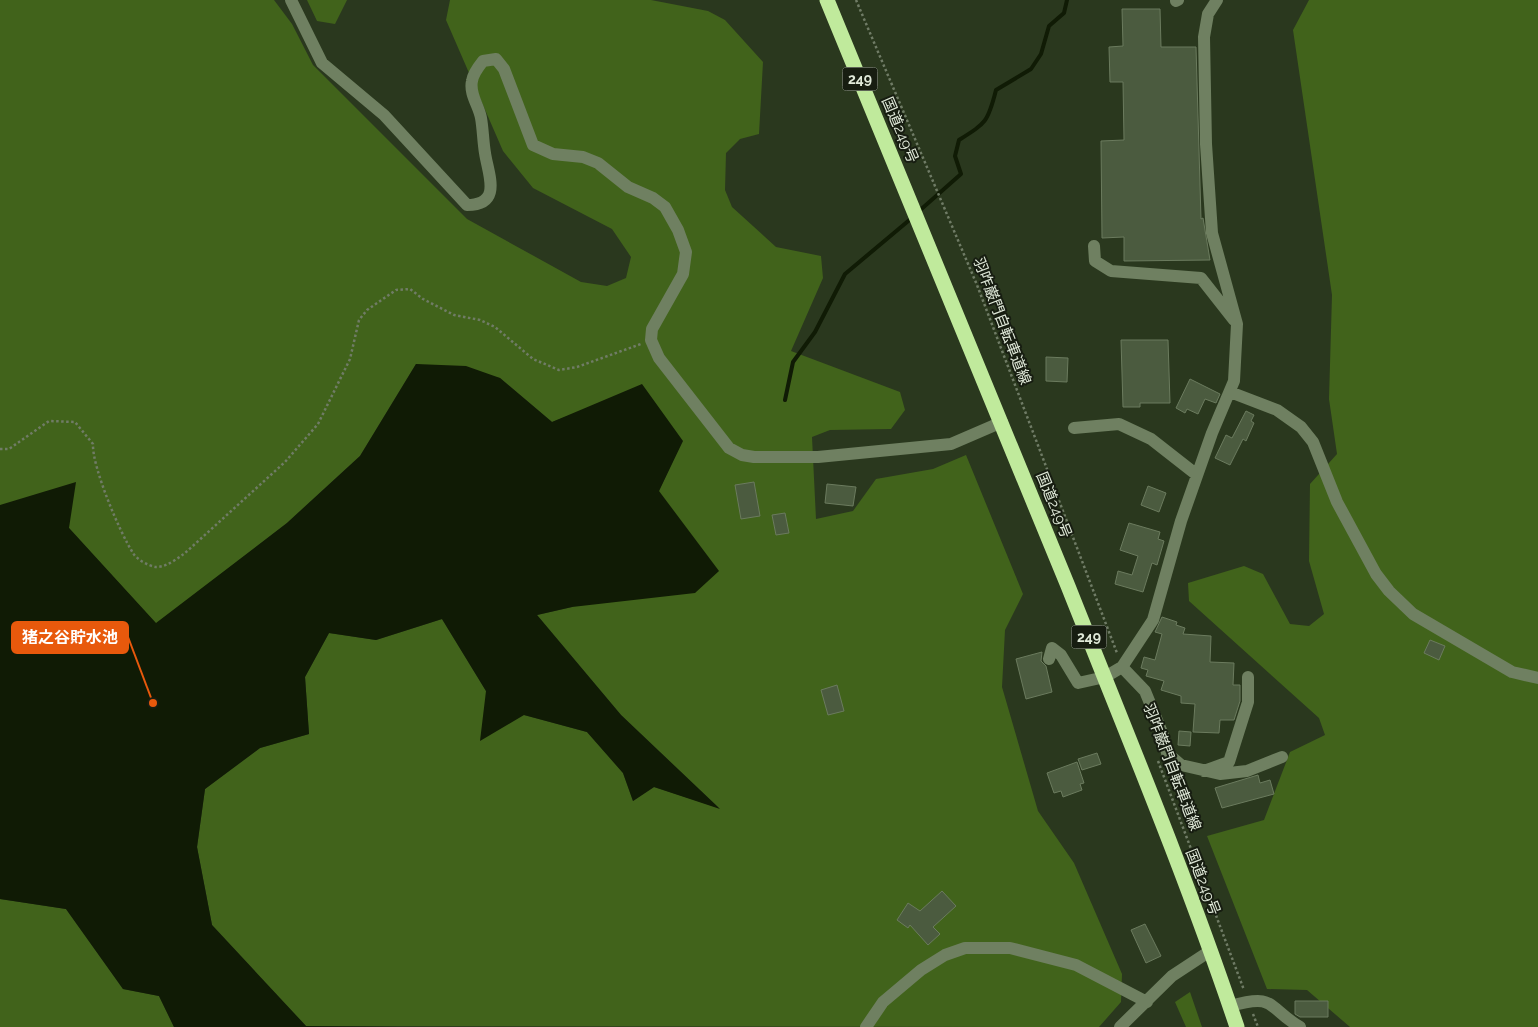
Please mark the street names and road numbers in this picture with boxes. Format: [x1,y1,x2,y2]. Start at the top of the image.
road number: 249 [842,68,878,90]
street label: 国道249号 [878,94,922,166]
street label: 羽咋巌門自転車道線 [969,255,1035,387]
street label: 国道249号 [1033,469,1075,541]
road number: 249 [1072,626,1106,649]
street label: 羽咋巌門自転車道線 [1139,701,1205,833]
street label: 国道249号 [1182,846,1224,918]

